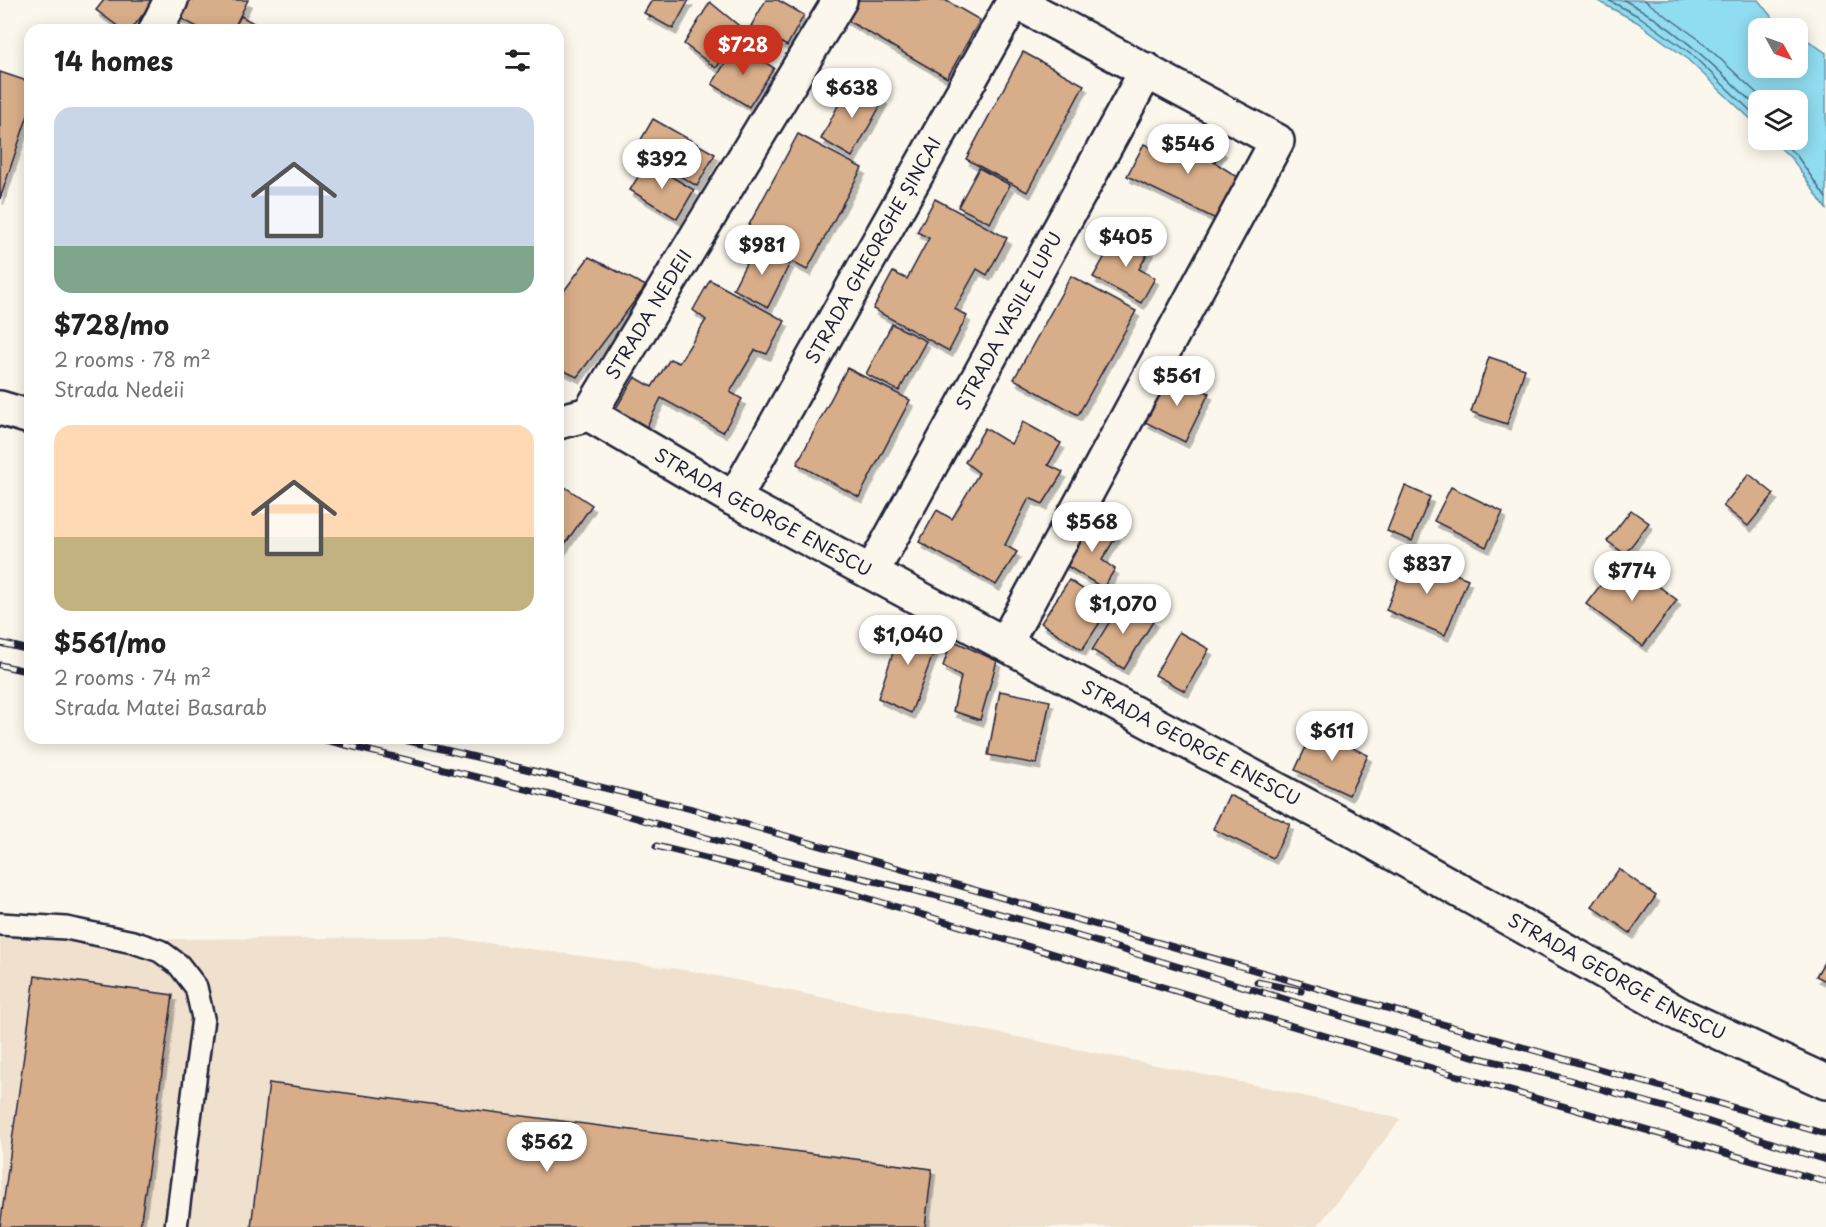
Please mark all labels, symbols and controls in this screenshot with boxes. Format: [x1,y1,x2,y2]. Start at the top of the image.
north arrow [1748,18,1808,78]
map controls [1748,18,1808,150]
pin: $728 [707,25,779,76]
text: $728 [718,29,768,59]
text: 14 homes [54,41,173,80]
icon: filters [501,44,534,77]
pin: $638 [816,68,888,119]
text: $638 [826,72,878,102]
button: layers [1748,90,1808,150]
pin: $546 [1152,124,1224,175]
text: $546 [1161,128,1215,158]
street label: STRADA GHEORGHE ȘINCAI [798,131,947,368]
pin: $392 [626,139,698,190]
text: $392 [636,143,688,173]
icon: home [240,146,348,254]
pin: $405 [1090,217,1162,268]
text: $405 [1099,221,1153,251]
pin: $981 [726,225,798,276]
street label: STRADA VASILE LUPU [948,227,1068,414]
text: $981 [739,229,785,259]
street label: STRADA NEDEII [598,244,698,384]
text: $728/mo [54,305,169,344]
text: 2 rooms · 78 m² [54,344,211,374]
pin: $561 [1141,356,1213,407]
text: $561 [1153,360,1201,390]
text: Strada Nedeii [54,374,184,404]
street label: STRADA GEORGE ENESCU [650,440,877,582]
icon: home [240,464,348,572]
pin: $568 [1056,502,1128,553]
text: $568 [1066,506,1118,536]
pin: $837 [1391,544,1463,595]
text: $837 [1403,548,1451,578]
pin: $774 [1596,551,1668,602]
text: $774 [1608,555,1656,585]
pin: $1,070 [1074,584,1172,635]
text: $1,070 [1089,588,1157,618]
pin: $1,040 [859,615,957,666]
text: $1,040 [873,619,943,649]
text: $561/mo [54,623,166,662]
text: 2 rooms · 74 m² [54,662,211,692]
street label: STRADA GEORGE ENESCU [1077,672,1306,812]
text: Strada Matei Basarab [54,692,267,722]
pin: $611 [1296,711,1368,762]
text: $611 [1310,715,1354,745]
street label: STRADA GEORGE ENESCU [1503,905,1731,1046]
pin: $562 [511,1122,583,1173]
text: $562 [521,1126,573,1156]

